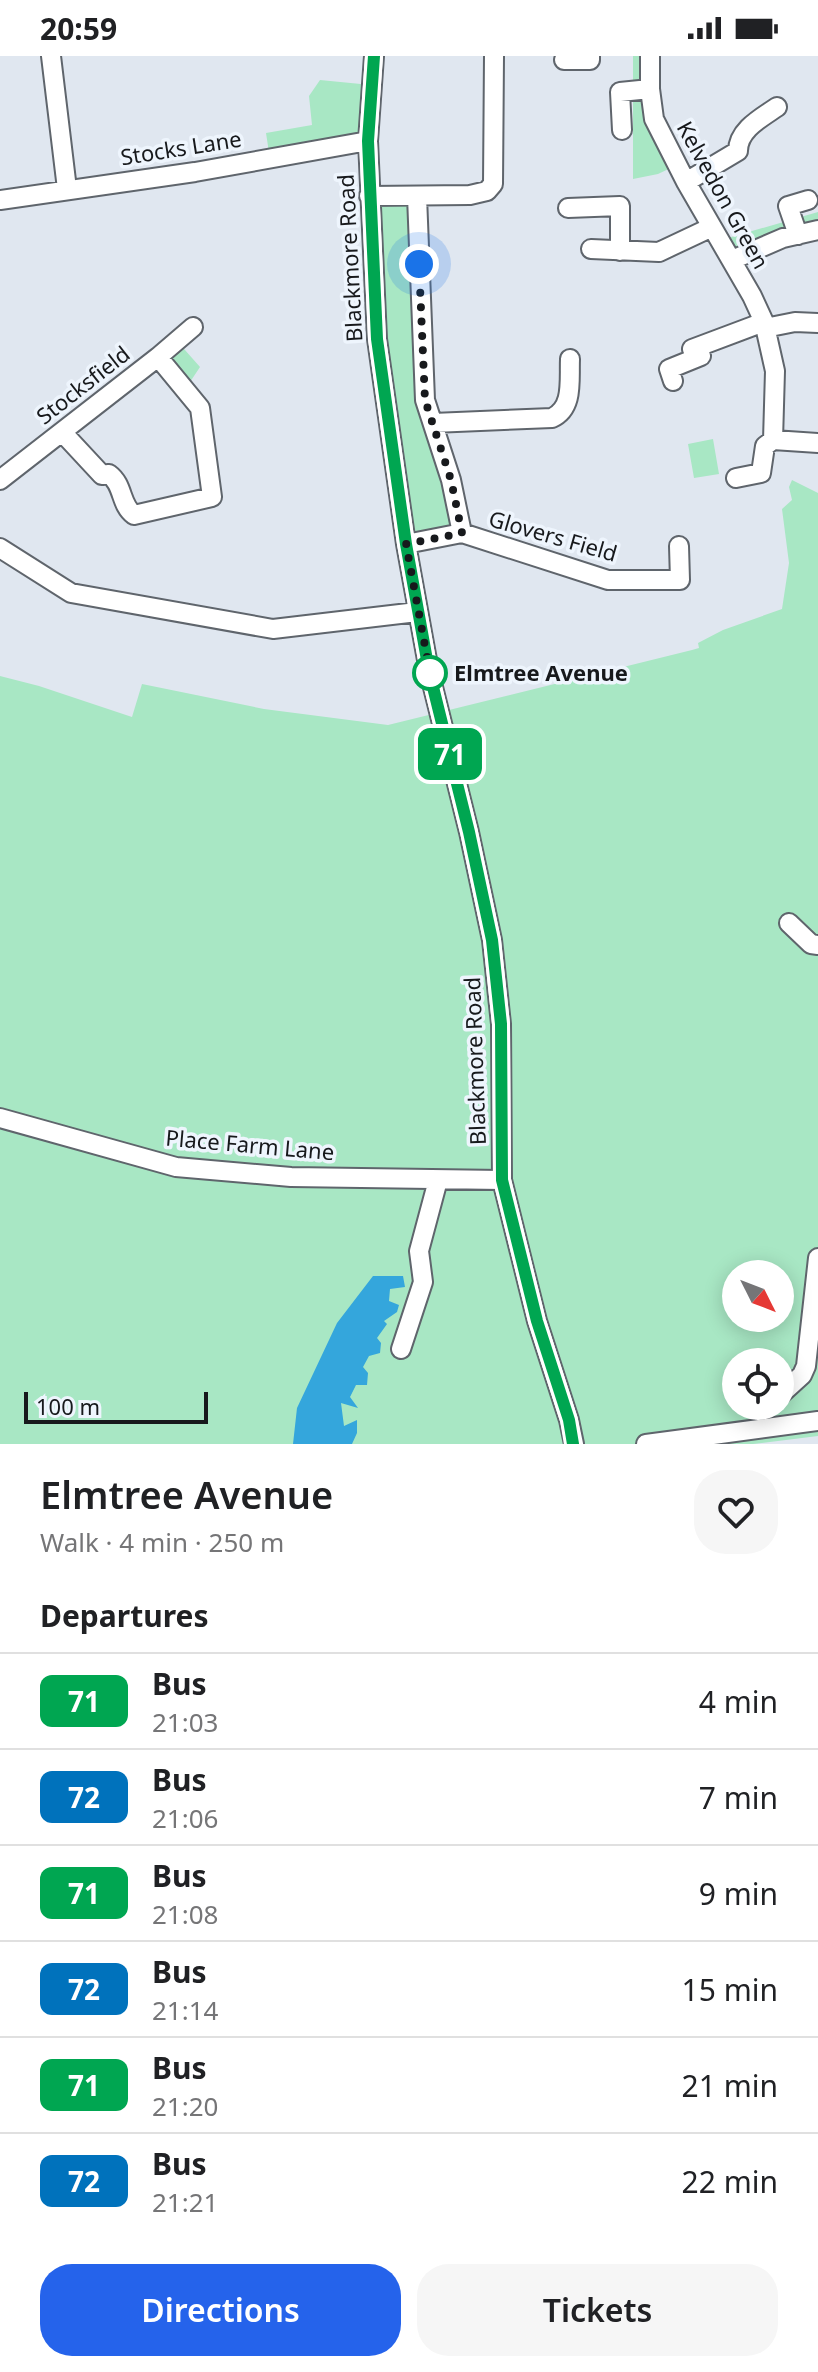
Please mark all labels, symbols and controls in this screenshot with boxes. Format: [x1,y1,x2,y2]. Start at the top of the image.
text: 20:59 [40,8,117,49]
street label: Kelvedon Green [671,115,777,274]
street label: Stocks Lane [118,123,243,171]
street label: Blackmore Road [330,173,368,343]
your location [399,244,439,284]
street label: Stocksfield [29,338,135,430]
street label: Glovers Field [486,502,621,568]
marker: Elmtree Avenue [413,656,447,690]
place label: Elmtree Avenue [454,657,628,687]
line badge: 71 [414,728,486,780]
text: 71 [434,735,466,773]
street label: Blackmore Road [456,976,492,1146]
street label: Place Farm Lane [165,1122,336,1166]
north arrow [722,1260,794,1332]
map controls [722,1260,794,1420]
button: locate [722,1348,794,1420]
scale bar [24,1388,208,1424]
text: 100 m [36,1391,100,1421]
text: Elmtree Avenue [40,1468,333,1520]
button: heart [694,1470,778,1554]
text: Walk · 4 min · 250 m [40,1524,284,1560]
text: Departures [40,1595,209,1636]
text: Bus [152,1663,207,1704]
text: 4 min [699,1681,778,1722]
text: 71 [68,1682,100,1720]
text: 21:03 [152,1704,218,1740]
text: Bus [152,1759,207,1800]
text: 7 min [699,1777,778,1818]
text: 72 [68,1778,100,1816]
text: 21:06 [152,1800,218,1836]
text: Bus [152,1855,207,1896]
text: 9 min [699,1873,778,1914]
text: 71 [68,1874,100,1912]
text: 21:08 [152,1896,218,1932]
text: Bus [152,1951,207,1992]
text: 15 min [682,1969,778,2010]
text: 72 [68,1970,100,2008]
text: 21:14 [152,1992,218,2028]
text: Bus [152,2047,207,2088]
text: 21 min [682,2065,778,2106]
text: 71 [68,2066,100,2104]
text: 21:20 [152,2088,218,2124]
text: Bus [152,2143,207,2184]
text: 22 min [682,2161,778,2202]
text: 72 [68,2162,100,2200]
text: 21:21 [152,2184,218,2220]
button: Directions [40,2264,401,2356]
button: Tickets [417,2264,778,2356]

